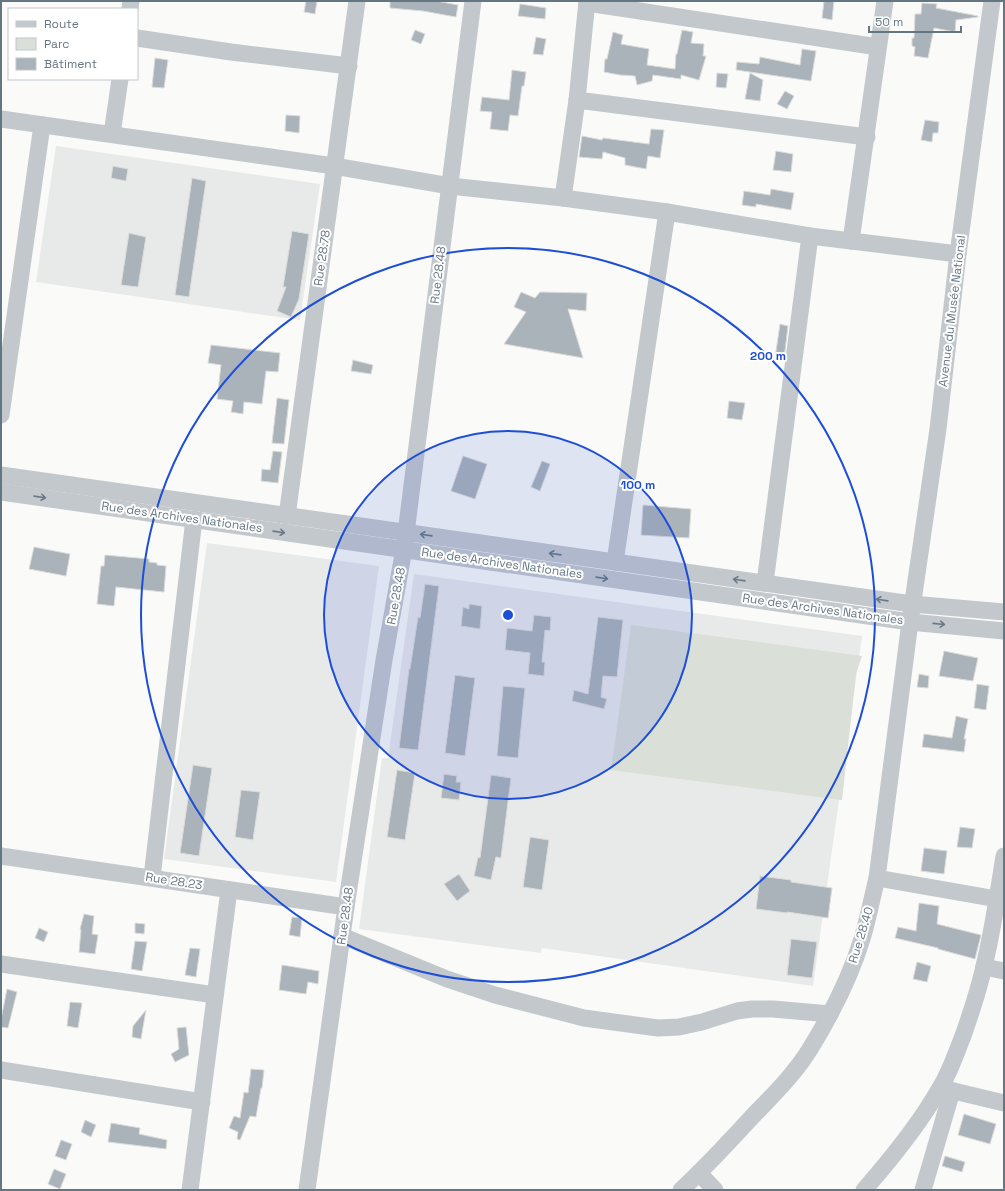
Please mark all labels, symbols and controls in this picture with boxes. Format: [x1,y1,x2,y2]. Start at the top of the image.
legend [8,8,138,80]
scale bar [869,8,961,34]
text: 50 m [875,14,903,30]
text: Route [44,16,79,32]
text: Parc [44,36,69,52]
text: Bâtiment [44,56,97,72]
street label: Rue 28.78 [310,229,334,287]
street label: Avenue du Musée National [935,234,969,388]
street label: Rue 28.48 [427,245,449,305]
text: 200 m [750,348,786,364]
text: 100 m [621,477,655,493]
one-way arrow [33,493,46,501]
street label: Rue des Archives Nationales [101,498,263,536]
one-way arrow [272,528,285,535]
one-way arrow [420,531,433,539]
street label: Rue des Archives Nationales [421,544,583,582]
one-way arrow [549,550,562,558]
street label: Rue 28.48 [383,566,409,626]
one-way arrow [595,574,608,582]
one-way arrow [733,576,746,584]
street label: Rue des Archives Nationales [742,590,904,628]
one-way arrow [876,596,889,604]
centre of rings [501,608,515,622]
one-way arrow [932,621,945,628]
street label: Rue 28.23 [144,869,204,893]
street label: Rue 28.48 [333,886,357,946]
street label: Rue 28.40 [845,905,877,965]

